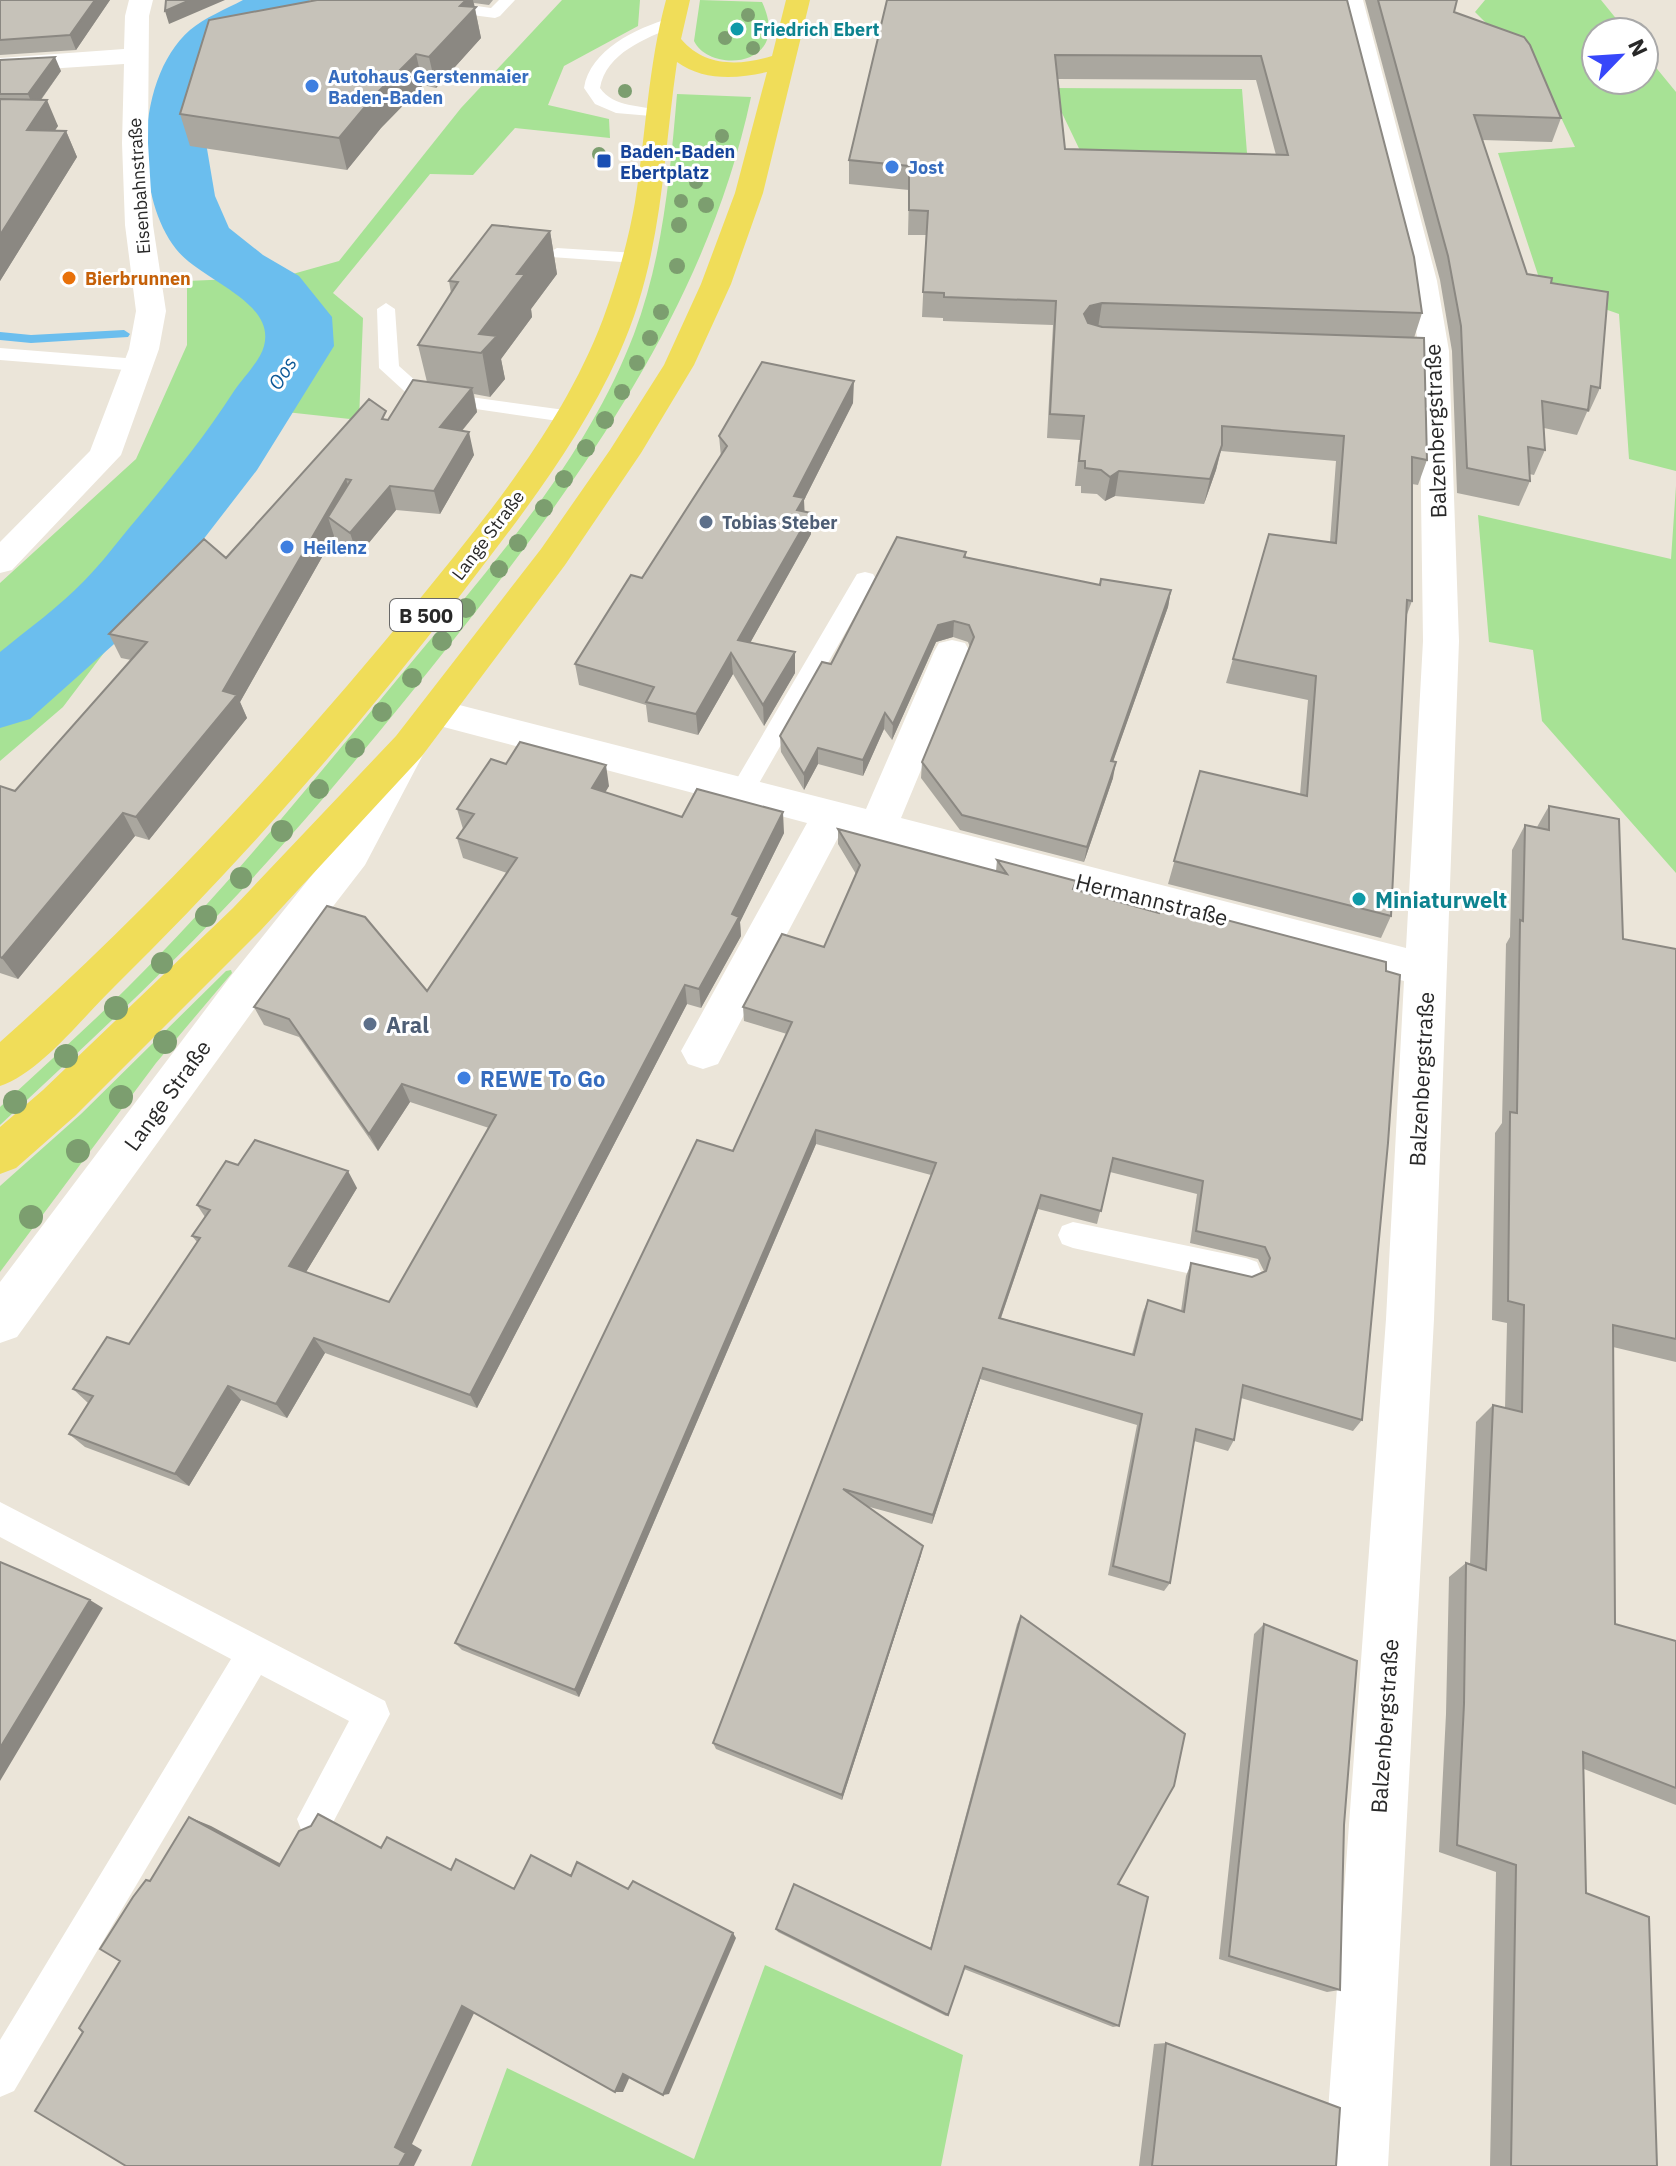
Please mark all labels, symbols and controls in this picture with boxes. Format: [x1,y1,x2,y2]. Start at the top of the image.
north arrow [1580,16,1660,96]
place label: Friedrich Ebert [753,18,880,41]
marker: Friedrich Ebert [728,20,746,38]
text: N [1622,34,1655,61]
place label: Autohaus Gerstenmaier Baden-Baden [328,65,529,109]
marker: Autohaus Gerstenmaier Baden-Baden [303,77,321,95]
street label: Eisenbahnstraße [123,117,155,255]
place label: Baden-Baden Ebertplatz [620,140,735,184]
marker: Baden-Baden Ebertplatz [595,152,613,170]
place label: Jost [908,156,944,179]
marker: Jost [883,158,901,176]
place label: Bierbrunnen [85,267,191,290]
marker: Bierbrunnen [60,269,78,287]
street label: Balzenbergstraße [1417,343,1453,519]
water label: Oos [262,351,302,395]
street label: Lange Straße [447,485,529,585]
place label: Tobias Steber [722,511,838,534]
marker: Tobias Steber [697,513,715,531]
place label: Heilenz [303,536,367,559]
marker: Heilenz [278,538,296,556]
road number: B 500 [390,599,462,631]
street label: Hermannstraße [1073,866,1231,932]
place label: Miniaturwelt [1375,885,1507,914]
marker: Miniaturwelt [1350,890,1368,908]
street label: Balzenbergstraße [1402,991,1440,1167]
place label: Aral [386,1010,429,1039]
marker: Aral [361,1015,379,1033]
street label: Lange Straße [117,1034,217,1156]
place label: REWE To Go [480,1064,605,1093]
marker: REWE To Go [455,1069,473,1087]
street label: Balzenbergstraße [1363,1638,1405,1814]

